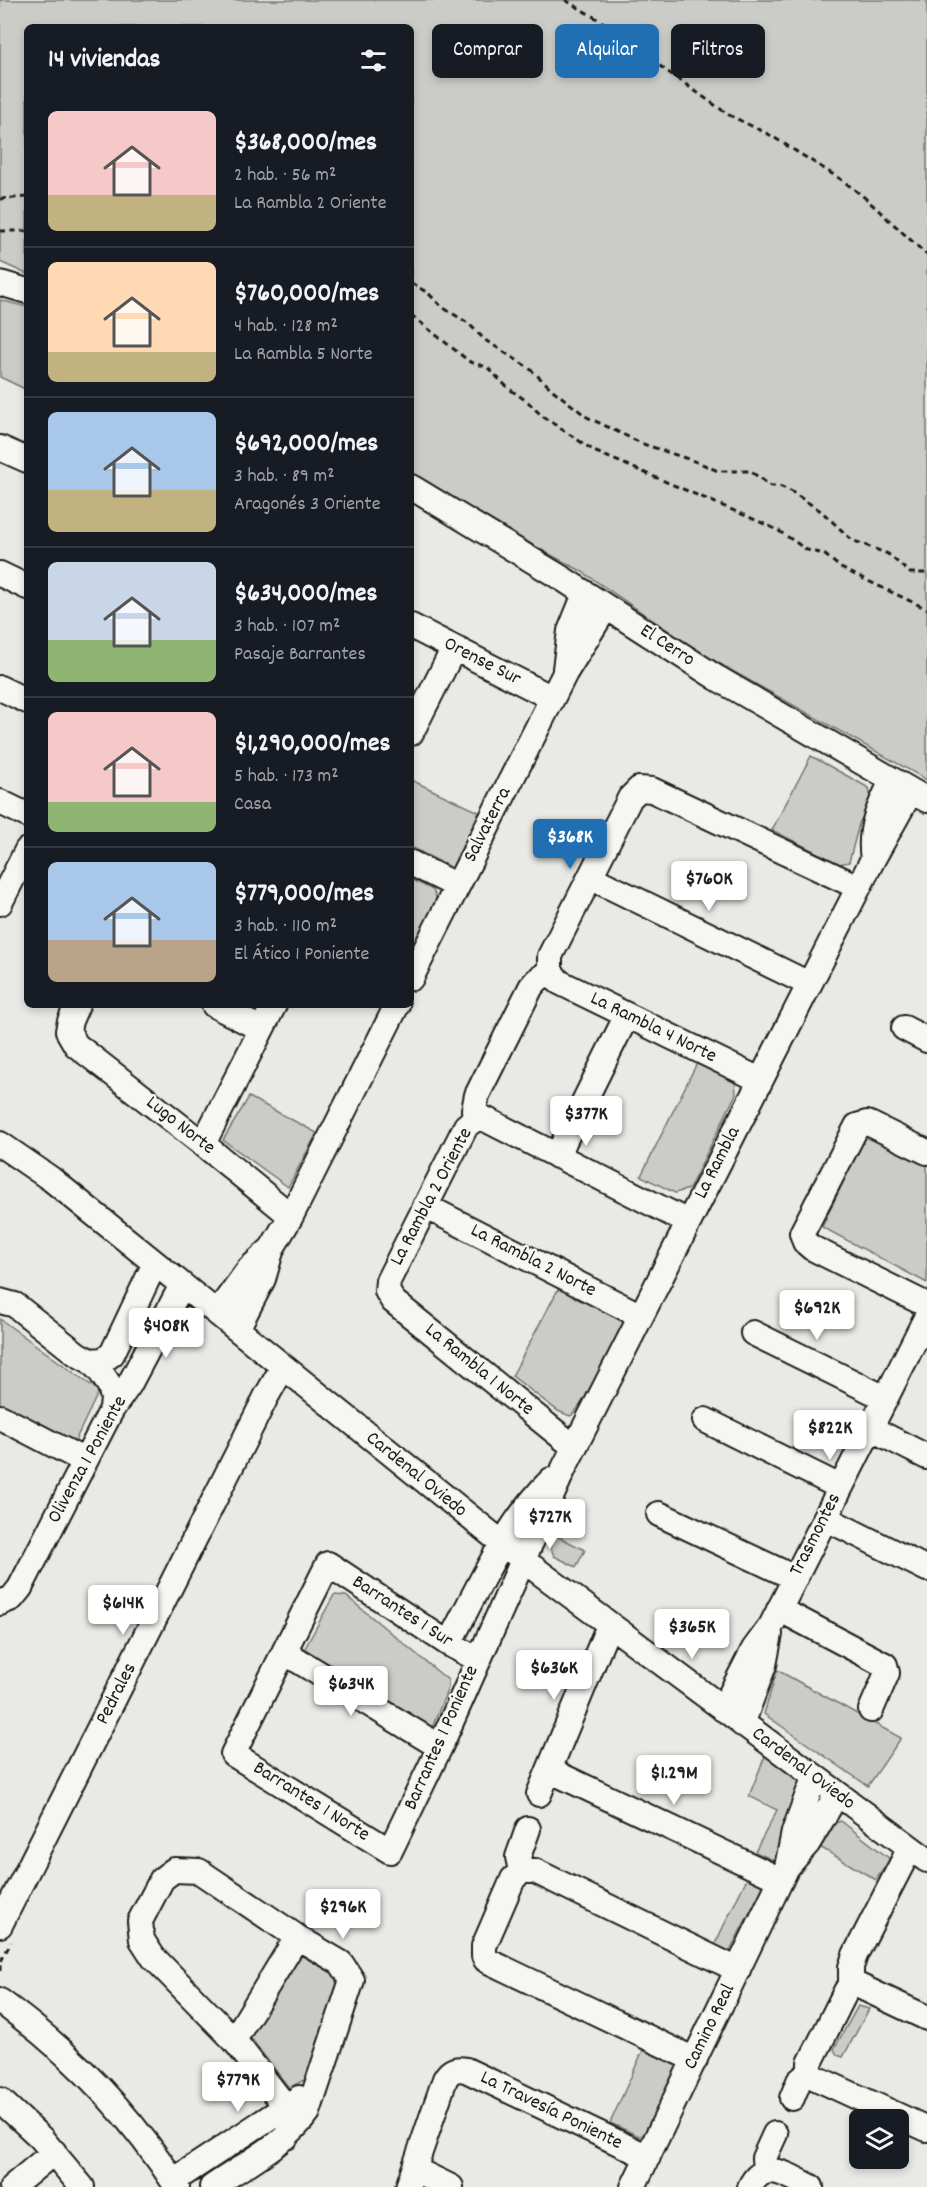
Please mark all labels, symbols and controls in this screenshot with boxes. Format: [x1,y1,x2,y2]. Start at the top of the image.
chip: Comprar [432,24,543,78]
chip: Alquilar [555,24,659,78]
chip: Filtros [671,24,765,78]
text: 14 viviendas [48,42,160,79]
icon: filters [357,44,390,77]
text: $368,000/mes [234,125,377,162]
icon: home [96,135,168,207]
text: 2 hab. · 56 m² [234,162,336,190]
text: La Rambla 2 Oriente [234,190,386,218]
text: $760,000/mes [234,276,379,313]
icon: home [96,286,168,358]
text: 4 hab. · 128 m² [234,313,338,341]
text: La Rambla 5 Norte [234,341,373,369]
text: $692,000/mes [234,426,378,463]
icon: home [96,436,168,508]
text: 3 hab. · 89 m² [234,463,335,491]
text: Aragonés 3 Oriente [234,491,380,519]
text: $634,000/mes [234,576,377,613]
icon: home [96,586,168,658]
text: 3 hab. · 107 m² [234,613,340,641]
street label: El Cerro [634,618,700,674]
street label: Orense Sur [438,631,526,694]
text: Pasaje Barrantes [234,641,366,669]
text: $1,290,000/mes [234,726,390,763]
icon: home [96,736,168,808]
text: 5 hab. · 173 m² [234,763,339,791]
street label: Salvaterra [457,782,519,867]
text: Casa [234,791,271,819]
pin: $368K [528,819,612,870]
text: $368K [547,824,593,852]
pin: $760K [667,861,751,912]
text: $760K [685,866,733,894]
text: $779,000/mes [234,876,374,913]
icon: home [96,886,168,958]
text: 3 hab. · 110 m² [234,913,337,941]
text: El Ático 1 Poniente [234,941,369,969]
street label: La Rambla 4 Norte [585,985,721,1071]
street label: Lugo Norte [139,1090,221,1162]
pin: $377K [544,1096,628,1147]
text: $377K [564,1101,608,1129]
street label: La Rambla [688,1121,748,1204]
street label: La Rambla 2 Oriente [384,1123,480,1271]
street label: La Rambla 2 Norte [465,1217,601,1305]
pin: $692K [775,1290,859,1341]
text: $692K [793,1295,841,1323]
pin: $408K [124,1308,208,1359]
text: $408K [143,1313,189,1341]
street label: La Rambla 1 Norte [418,1317,540,1423]
street label: Olivenza 1 Poniente [41,1391,135,1529]
pin: $822K [788,1410,872,1461]
text: $822K [808,1415,852,1443]
street label: Cardenal Oviedo [359,1425,473,1525]
street label: Trasmontes [783,1489,849,1581]
pin: $727K [508,1499,592,1550]
text: $727K [528,1504,572,1532]
street label: Barrantes 1 Sur [346,1569,458,1655]
pin: $614K [81,1585,165,1636]
text: $614K [102,1590,144,1618]
pin: $365K [650,1609,734,1660]
text: $365K [668,1614,716,1642]
pin: $636K [512,1650,596,1701]
text: $636K [530,1655,578,1683]
street label: Pedrales [90,1658,144,1730]
street label: Barrantes 1 Poniente [398,1661,487,1815]
pin: $634K [309,1666,393,1717]
text: $634K [328,1671,374,1699]
street label: Cardenal Oviedo [745,1721,861,1817]
street label: Barrantes 1 Norte [247,1755,375,1849]
pin: $1.29M [625,1755,723,1806]
text: $1.29M [650,1760,698,1788]
pin: $296K [301,1889,385,1940]
text: $296K [319,1894,367,1922]
street label: Camino Real [677,1979,743,2075]
pin: $779K [196,2062,280,2113]
street label: La Travesía Poniente [475,2064,627,2158]
text: $779K [216,2067,260,2095]
map controls [849,2109,909,2169]
button: layers [849,2109,909,2169]

